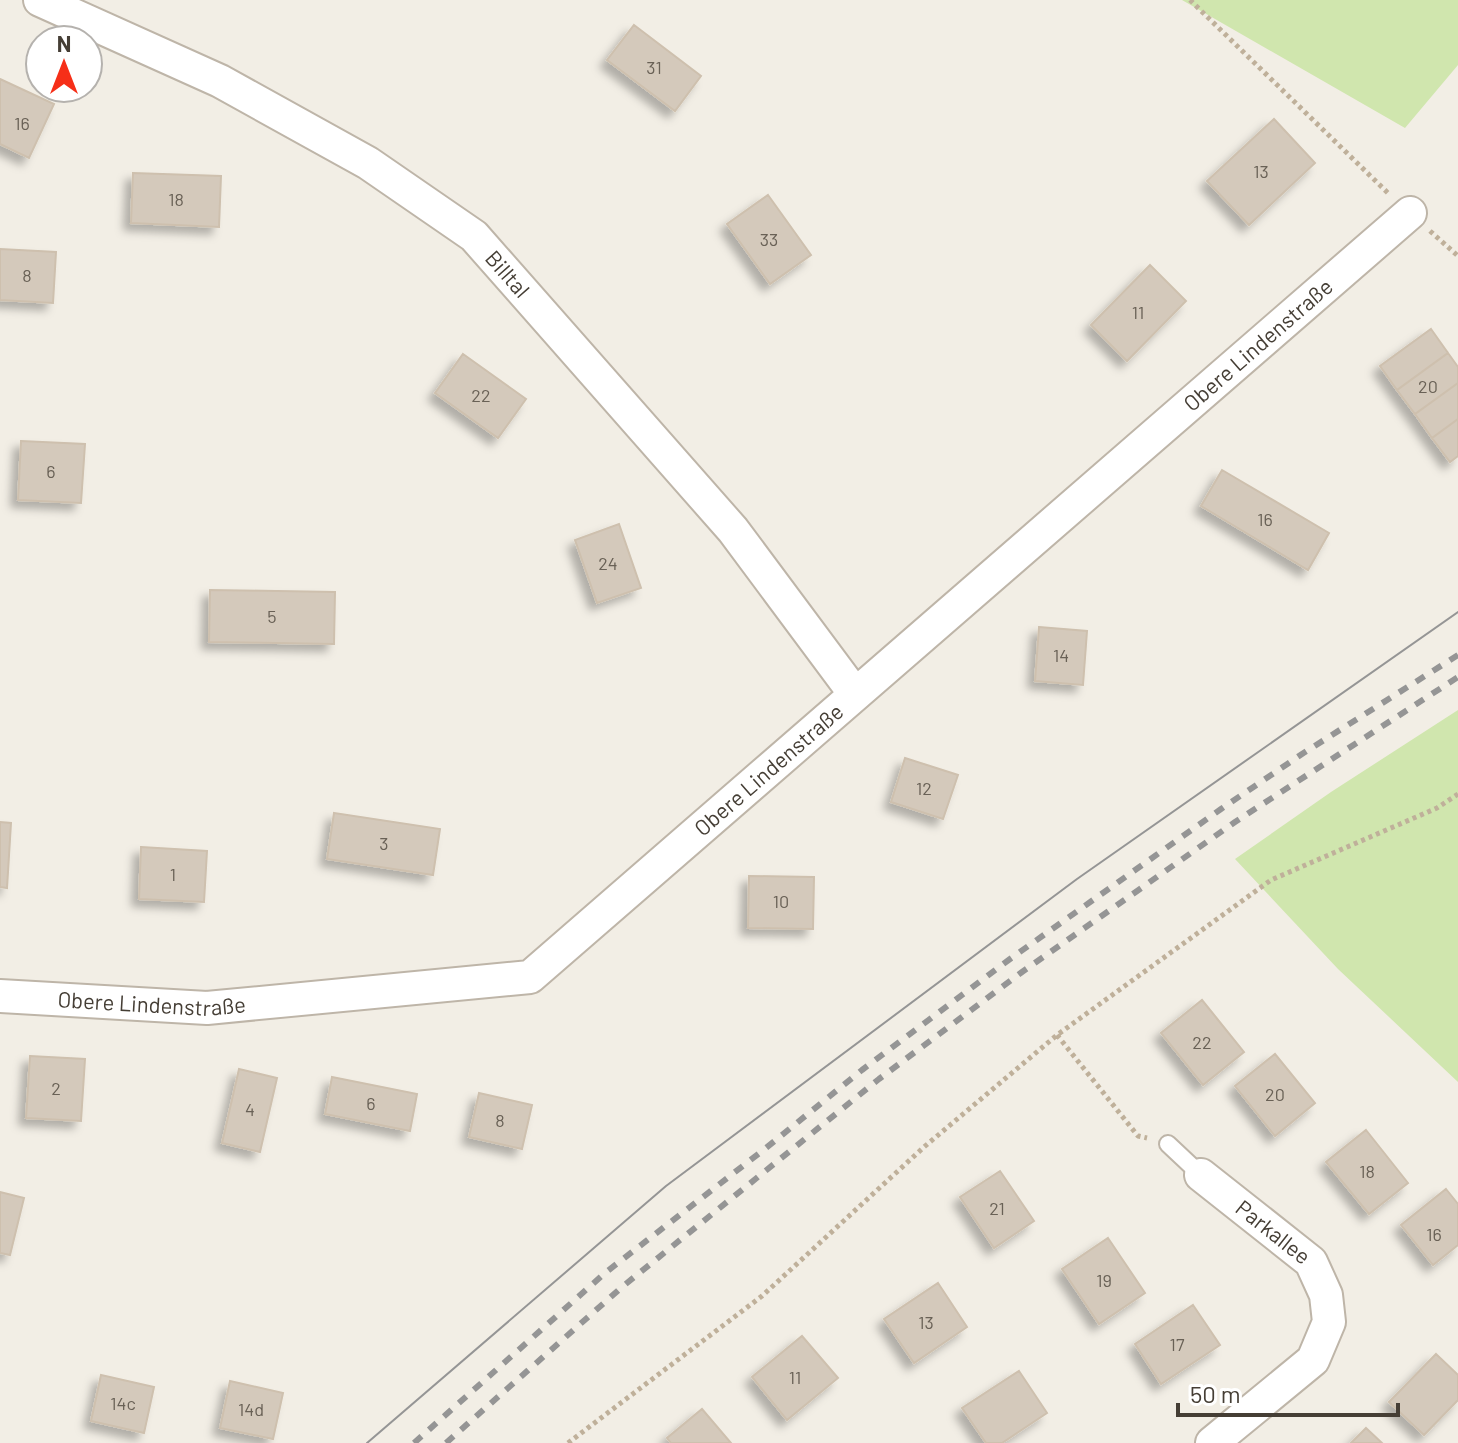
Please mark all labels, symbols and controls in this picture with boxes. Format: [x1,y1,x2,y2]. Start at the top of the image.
north arrow [24,24,104,104]
text: N [57,30,71,56]
house number: 31 [646,56,662,78]
house number: 16 [14,112,30,134]
house number: 13 [1253,160,1269,182]
house number: 18 [168,188,184,210]
house number: 33 [760,228,778,250]
street label: Billtal [481,245,536,302]
house number: 8 [22,264,32,286]
street label: Obere Lindenstraße [1178,273,1337,416]
house number: 11 [1132,301,1144,323]
house number: 20 [1418,375,1438,397]
house number: 22 [471,384,491,406]
house number: 6 [46,460,56,482]
house number: 16 [1257,508,1273,530]
house number: 24 [598,552,618,574]
house number: 5 [267,605,277,627]
house number: 14 [1053,644,1069,666]
street label: Obere Lindenstraße [688,697,848,841]
house number: 12 [916,777,932,799]
house number: 3 [379,832,389,854]
house number: 1 [170,863,176,885]
house number: 10 [773,890,789,912]
street label: Obere Lindenstraße [57,985,247,1020]
house number: 22 [1192,1031,1212,1053]
house number: 2 [51,1077,61,1099]
house number: 20 [1265,1083,1285,1105]
house number: 6 [366,1092,376,1114]
house number: 4 [245,1098,255,1120]
house number: 8 [495,1109,505,1131]
house number: 18 [1359,1160,1375,1182]
street label: Parkallee [1231,1194,1316,1269]
house number: 21 [989,1197,1005,1219]
house number: 16 [1426,1223,1442,1245]
house number: 19 [1096,1269,1112,1291]
house number: 13 [918,1311,934,1333]
house number: 17 [1170,1333,1185,1355]
house number: 11 [789,1366,801,1388]
scale bar [1178,1367,1398,1417]
text: 50 m [1190,1379,1241,1408]
house number: 14c [110,1392,136,1414]
house number: 14d [238,1398,264,1420]

